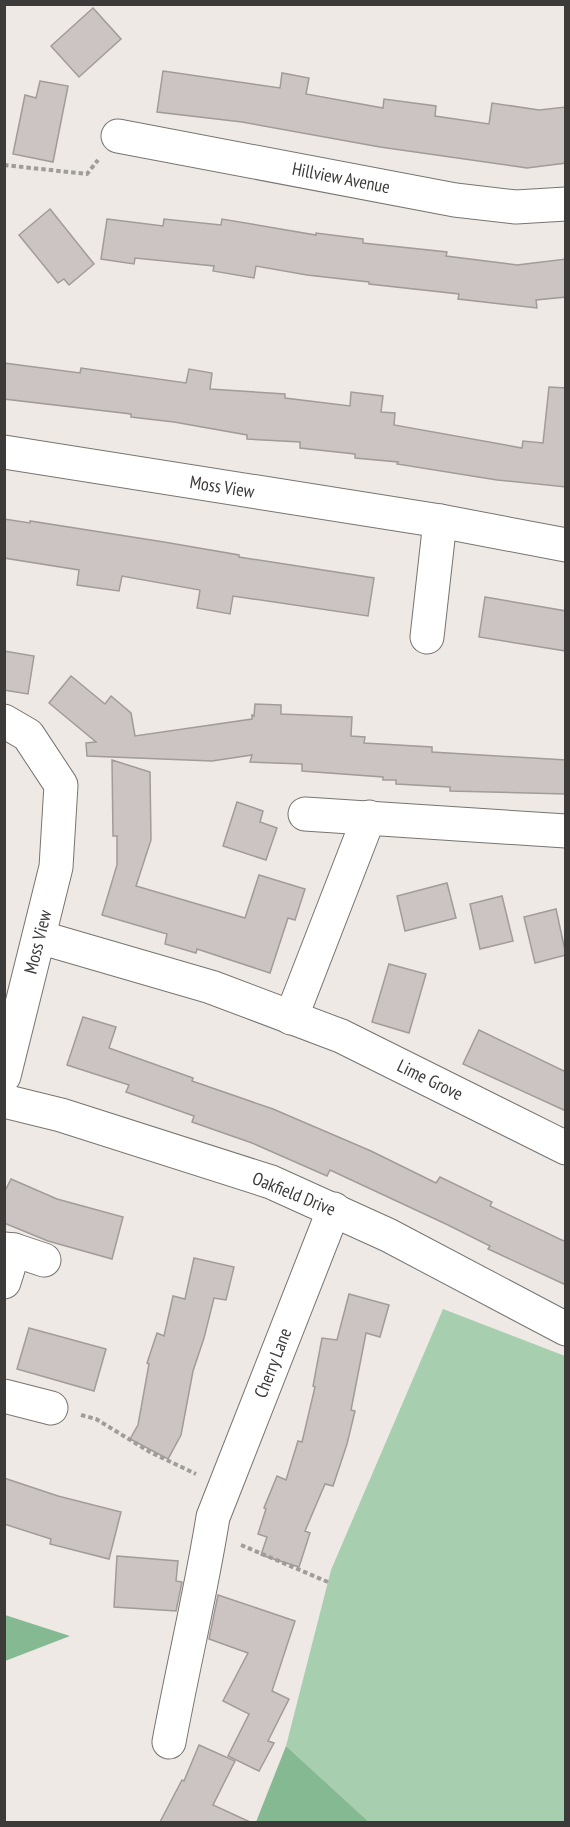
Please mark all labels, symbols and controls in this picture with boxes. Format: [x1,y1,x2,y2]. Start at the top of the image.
street label: Hillview Avenue [290,157,392,198]
street label: Moss View [188,470,256,503]
street label: Moss View [18,907,57,976]
street label: Lime Grove [394,1054,467,1105]
street label: Oakfield Drive [249,1166,339,1221]
street label: Cherry Lane [249,1324,296,1401]

